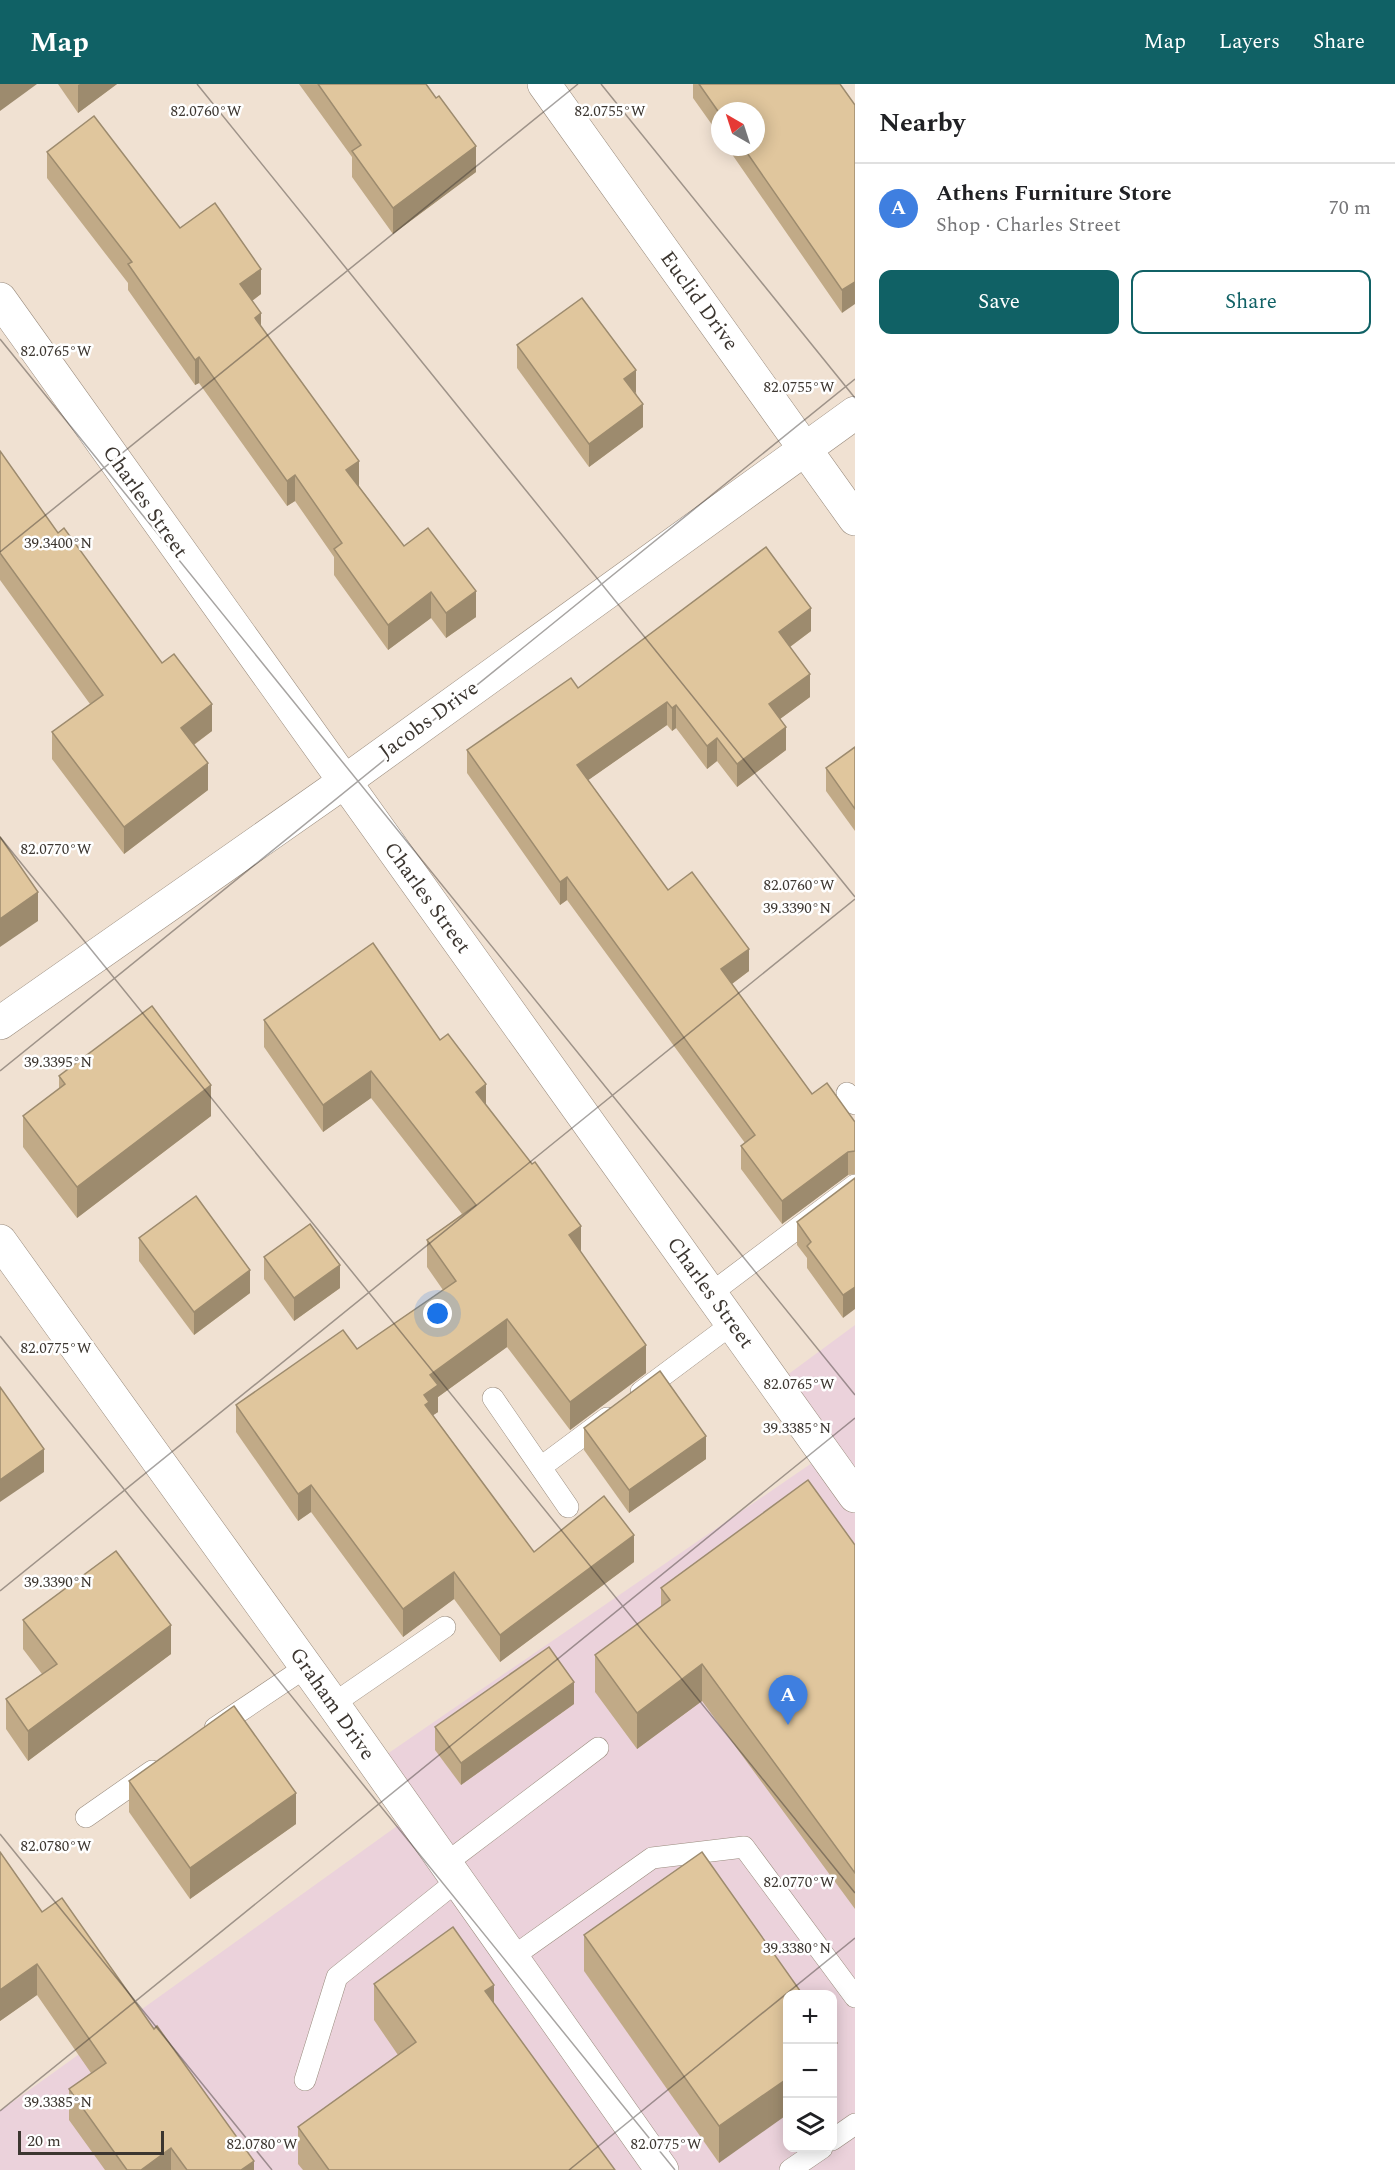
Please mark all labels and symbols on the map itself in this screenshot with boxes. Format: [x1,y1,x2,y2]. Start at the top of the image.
text: 82.0760°W [171,100,242,123]
text: 82.0755°W [575,100,646,123]
north arrow [711,102,765,156]
street label: Euclid Drive [652,244,746,358]
text: 82.0765°W [21,340,92,363]
text: 82.0755°W [764,376,835,399]
street label: Charles Street [94,439,196,565]
text: 39.3400°N [24,532,92,555]
street label: Jacobs Drive [372,673,486,767]
street label: Charles Street [375,835,479,961]
text: 82.0770°W [21,838,92,861]
text: 82.0760°W [764,874,835,897]
text: 39.3390°N [763,897,831,920]
text: 39.3395°N [24,1051,92,1074]
street label: Charles Street [658,1230,762,1356]
your location [423,1299,452,1328]
text: 82.0775°W [21,1337,92,1360]
text: 82.0765°W [764,1373,835,1396]
text: 39.3385°N [763,1417,831,1440]
text: 39.3390°N [24,1571,92,1594]
street label: Graham Drive [281,1641,383,1767]
pin: A [768,1676,808,1725]
text: 82.0780°W [21,1835,92,1858]
text: 82.0770°W [764,1871,835,1894]
text: 39.3380°N [763,1937,831,1960]
text: 39.3385°N [24,2091,92,2114]
scale bar [18,2128,164,2156]
text: 82.0780°W [227,2133,298,2156]
text: 82.0775°W [631,2133,702,2156]

